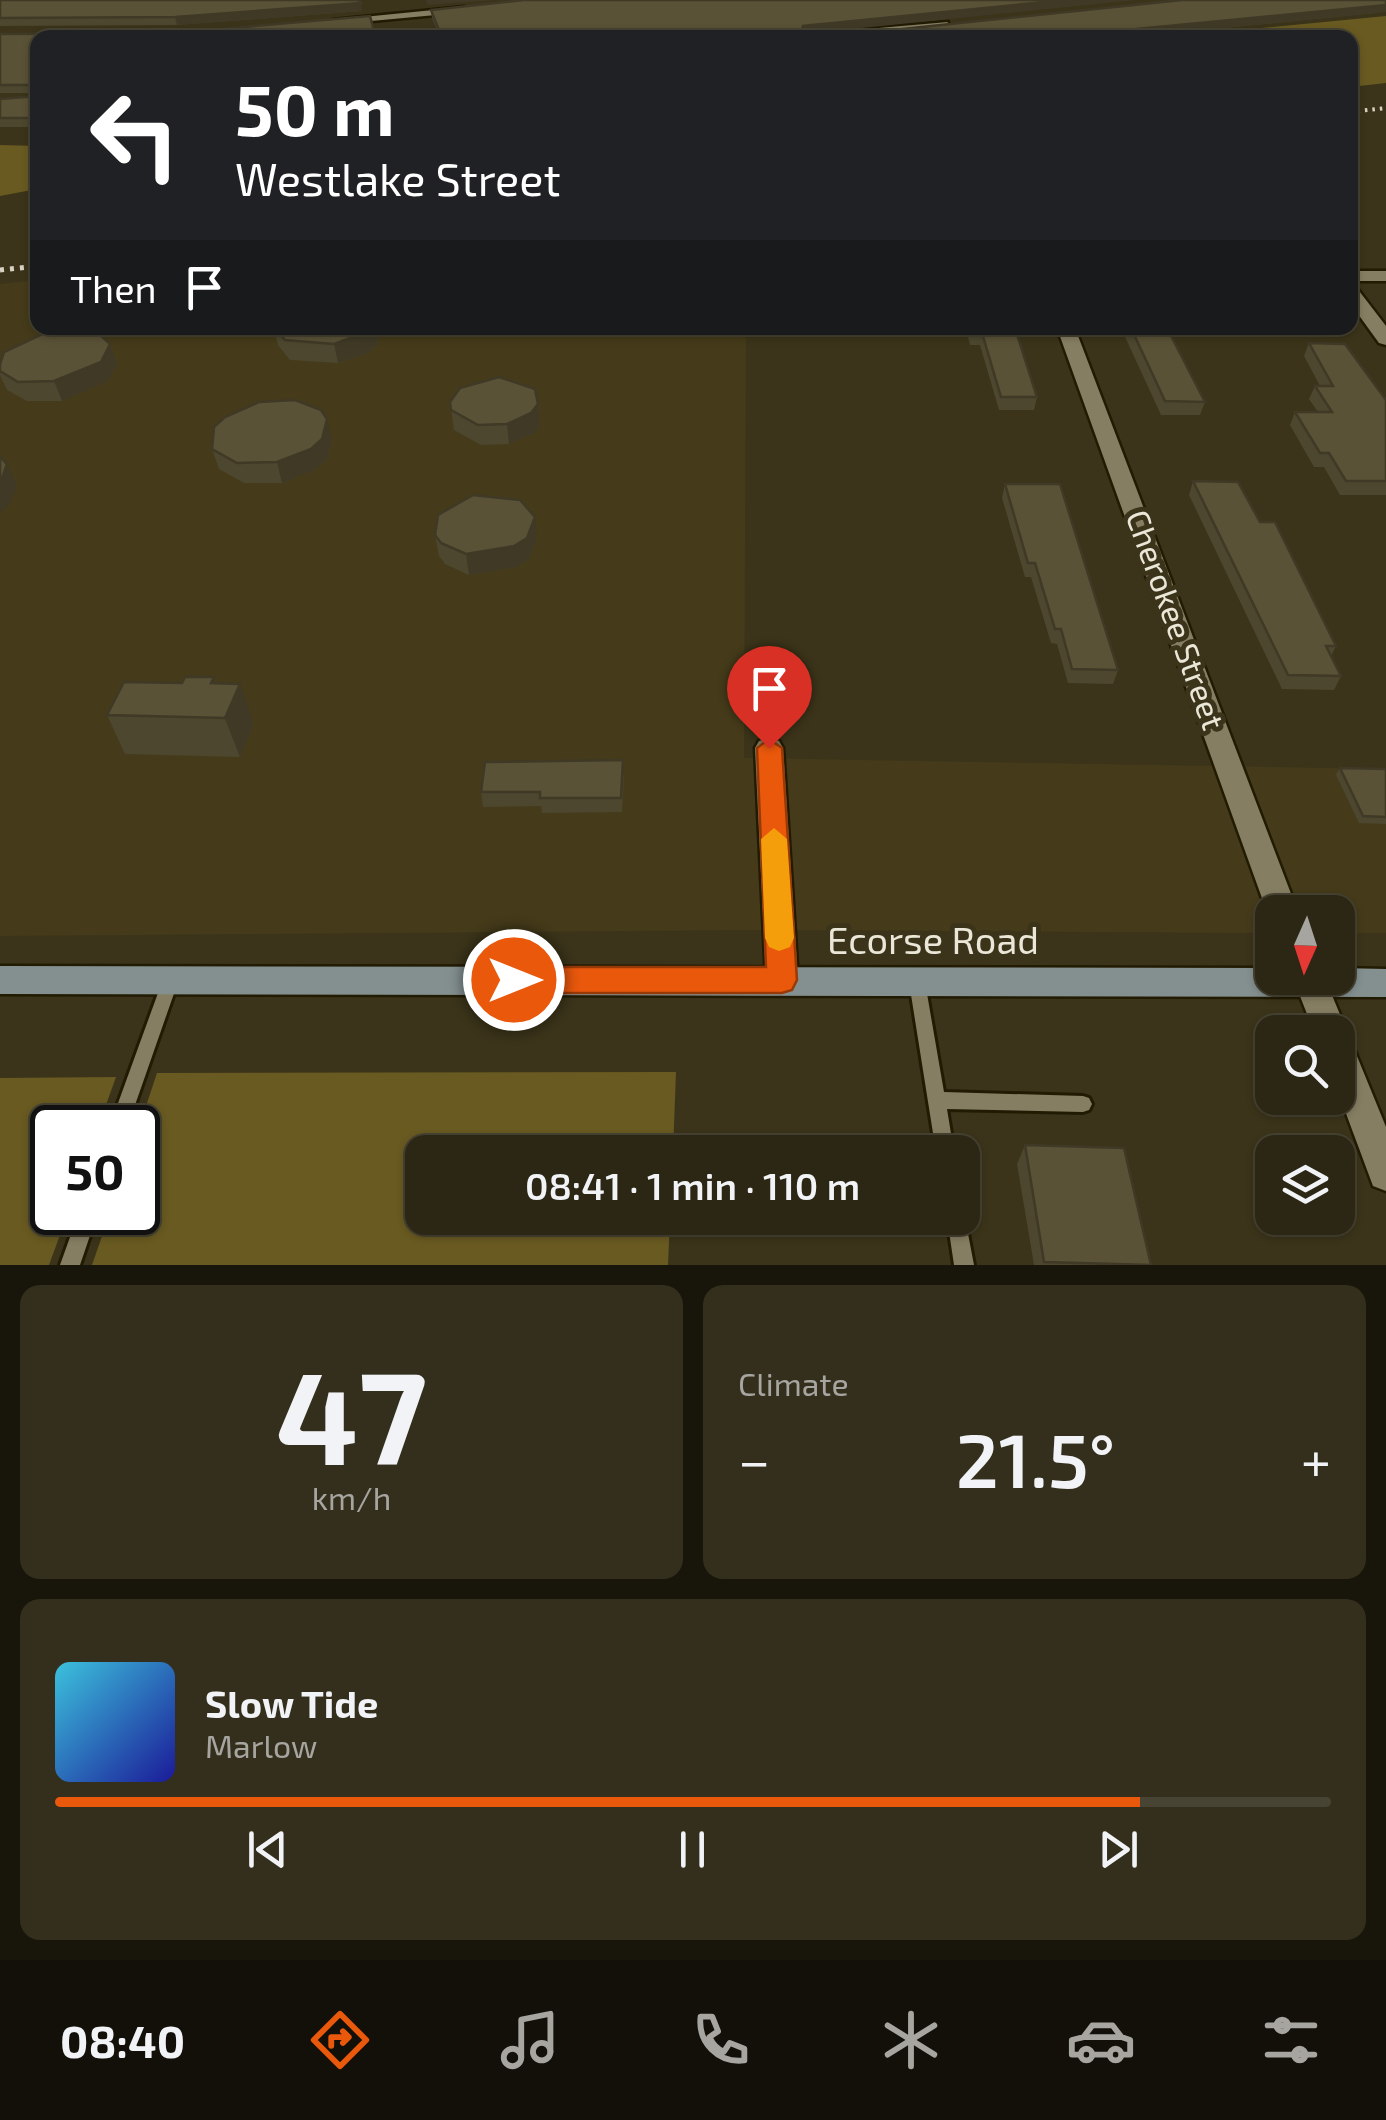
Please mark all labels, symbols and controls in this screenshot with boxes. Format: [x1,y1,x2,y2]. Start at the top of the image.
text: 50 m [235,66,395,150]
icon: left [70,70,200,200]
text: Westlake Street [235,151,561,205]
icon: arrive [177,260,232,315]
text: Then [70,265,157,311]
street label: Cherokee Street [1120,504,1234,734]
pin [727,646,812,749]
icon: arrive [742,661,797,716]
north arrow [1255,895,1355,995]
map controls [1255,895,1355,1235]
street label: Ecorse Road [827,916,1039,962]
position arrow [462,928,566,1032]
button: search [1255,1015,1355,1115]
speed limit sign: 50 [30,1105,160,1235]
button: layers [1255,1135,1355,1235]
text: 08:41 · 1 min · 110 m [525,1162,860,1208]
text: 47 [276,1335,427,1491]
text: Climate [738,1364,849,1402]
text: 21.5° [956,1413,1115,1503]
text: − [738,1426,770,1492]
text: + [1301,1426,1331,1492]
text: km/h [312,1478,391,1516]
text: Slow Tide [205,1680,378,1726]
text: Marlow [205,1726,317,1764]
icon: previous [240,1822,295,1877]
icon: pause [665,1822,720,1877]
icon: next [1091,1822,1146,1877]
icon: directions [305,2005,375,2075]
icon: music [495,2005,565,2075]
icon: phone [686,2005,756,2075]
icon: climate [876,2005,946,2075]
icon: car [1066,2005,1136,2075]
icon: filters [1256,2005,1326,2075]
text: 08:40 [60,2013,185,2067]

